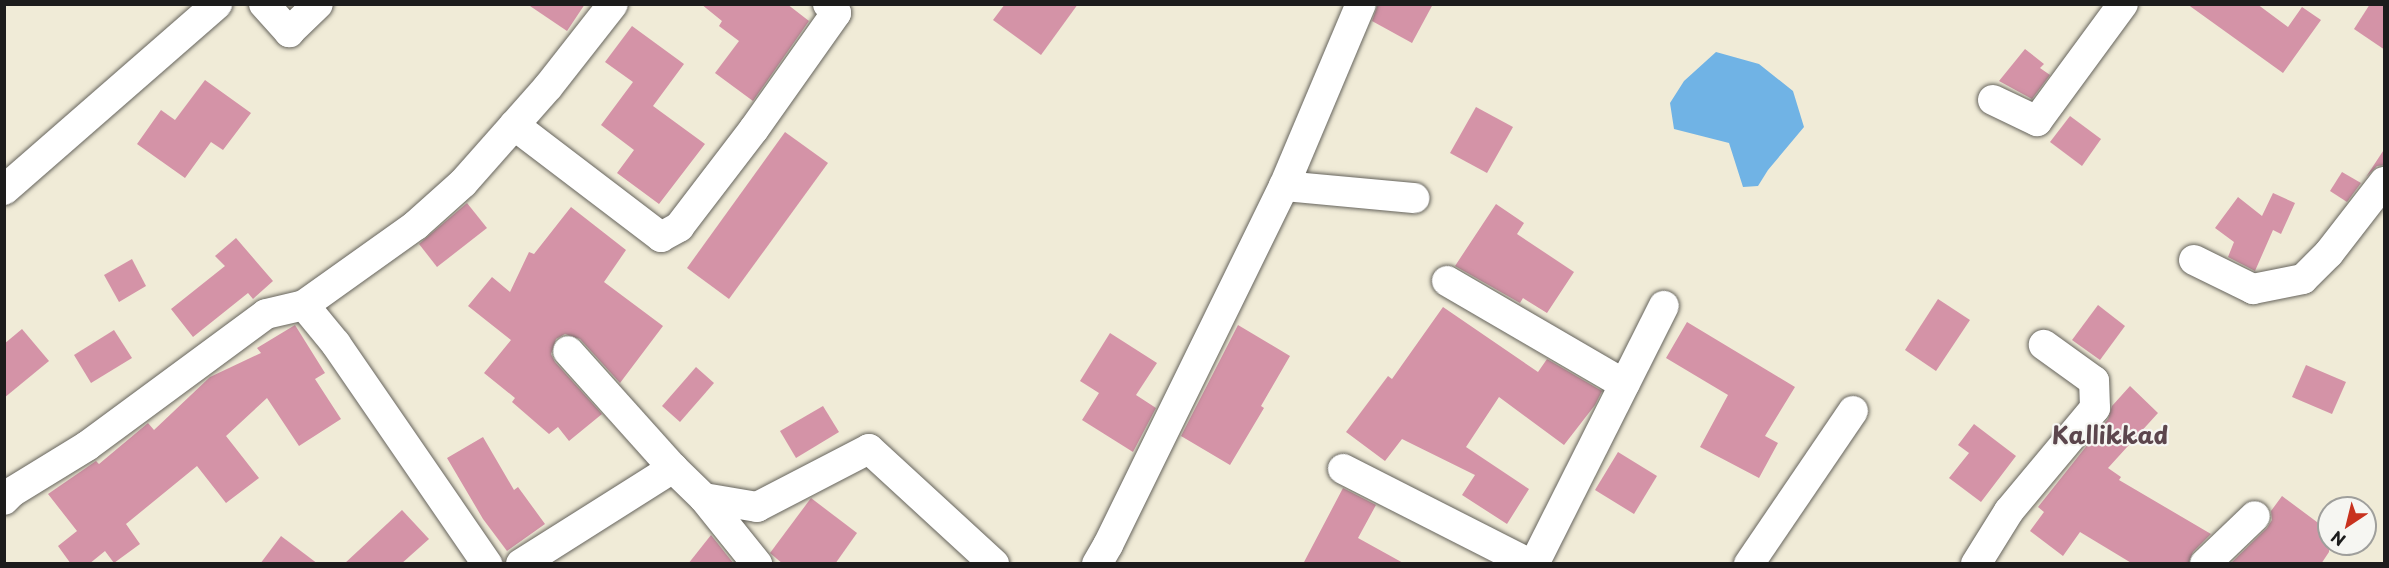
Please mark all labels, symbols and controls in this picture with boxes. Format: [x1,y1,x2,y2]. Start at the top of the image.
district label: Kallikkad [2052,421,2168,449]
north arrow [2317,496,2377,556]
text: N [2326,526,2350,553]

